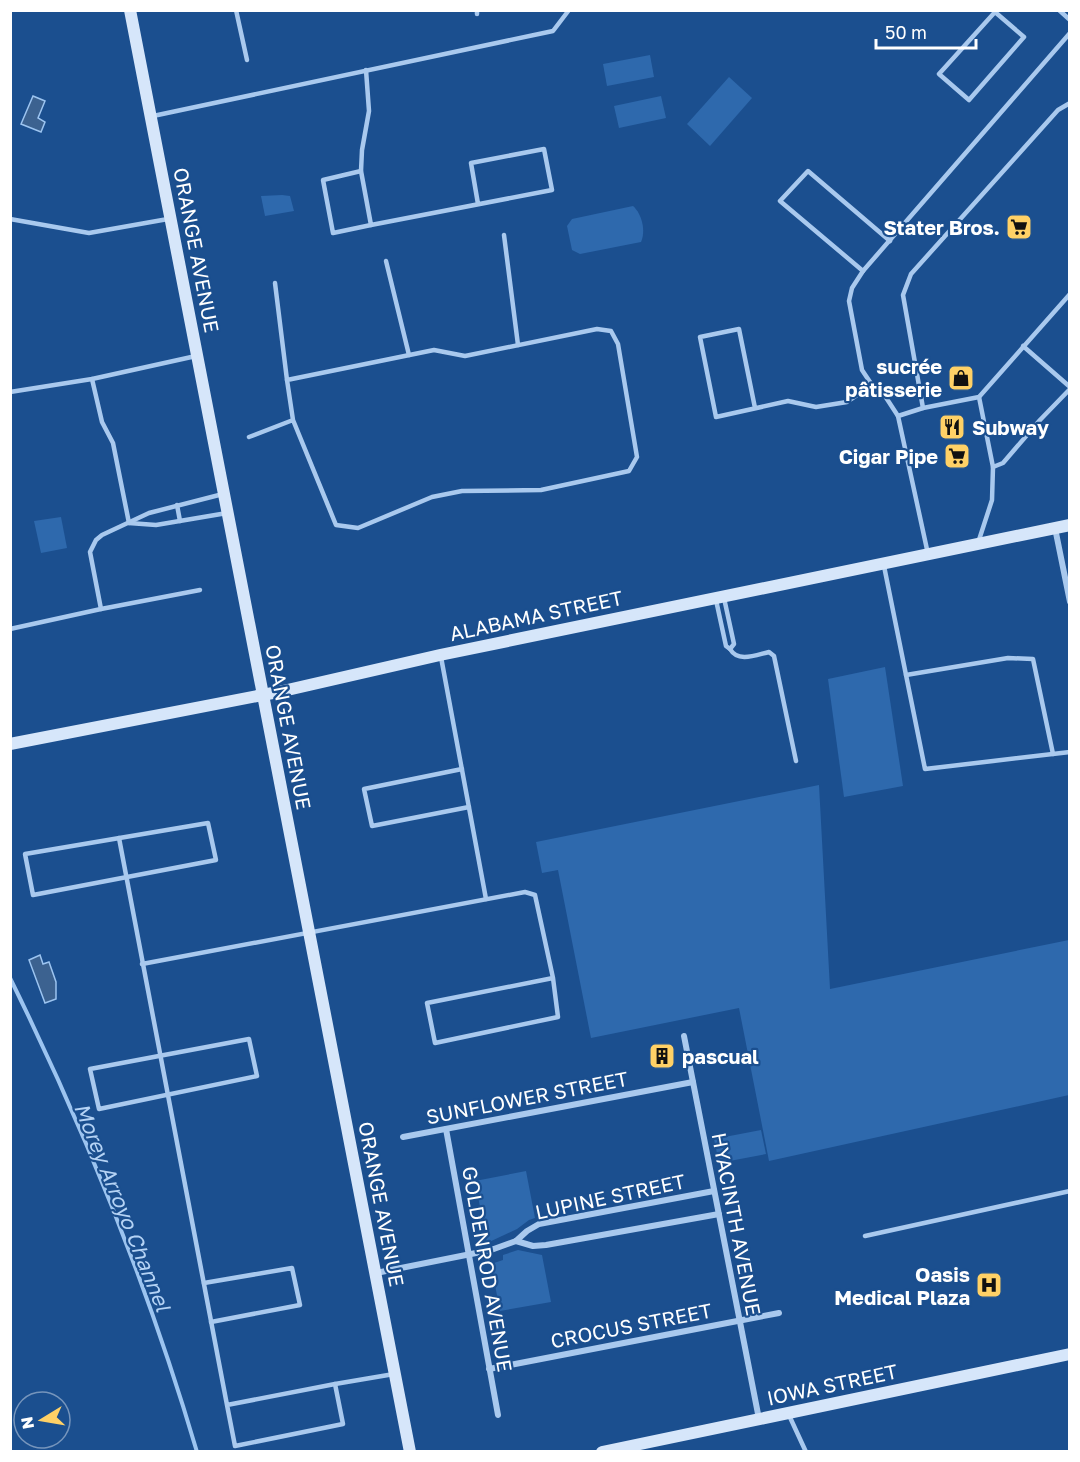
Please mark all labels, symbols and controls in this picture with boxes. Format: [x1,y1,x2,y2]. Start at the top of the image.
scale bar [876,12,976,50]
text: 50 m [885,21,927,43]
street label: ORANGE AVENUE [169,165,225,335]
supermarket icon: Stater Bros. [1004,212,1034,242]
place label: Stater Bros. [883,215,1000,239]
place label: sucrée pâtisserie [845,354,942,401]
shop icon: sucrée pâtisserie [946,363,976,393]
restaurant icon: Subway [937,412,967,442]
place label: Subway [972,415,1049,439]
supermarket icon: Cigar Pipe [942,441,972,471]
place label: Cigar Pipe [839,444,938,468]
street label: ALABAMA STREET [447,585,625,645]
street label: ORANGE AVENUE [261,642,317,812]
building icon: pascual [647,1041,677,1071]
place label: pascual [682,1044,759,1068]
street label: SUNFLOWER STREET [424,1066,630,1128]
water label: Morey Arroyo Channel [69,1099,177,1316]
street label: ORANGE AVENUE [354,1119,410,1289]
street label: HYACINTH AVENUE [707,1130,767,1318]
street label: GOLDENROD AVENUE [458,1164,518,1374]
street label: LUPINE STREET [533,1168,687,1224]
place label: Oasis Medical Plaza [834,1262,970,1309]
hospital icon: Oasis Medical Plaza [974,1270,1004,1300]
street label: CROCUS STREET [548,1298,714,1352]
street label: IOWA STREET [765,1358,899,1410]
north arrow [12,1390,72,1450]
text: N [16,1415,38,1431]

